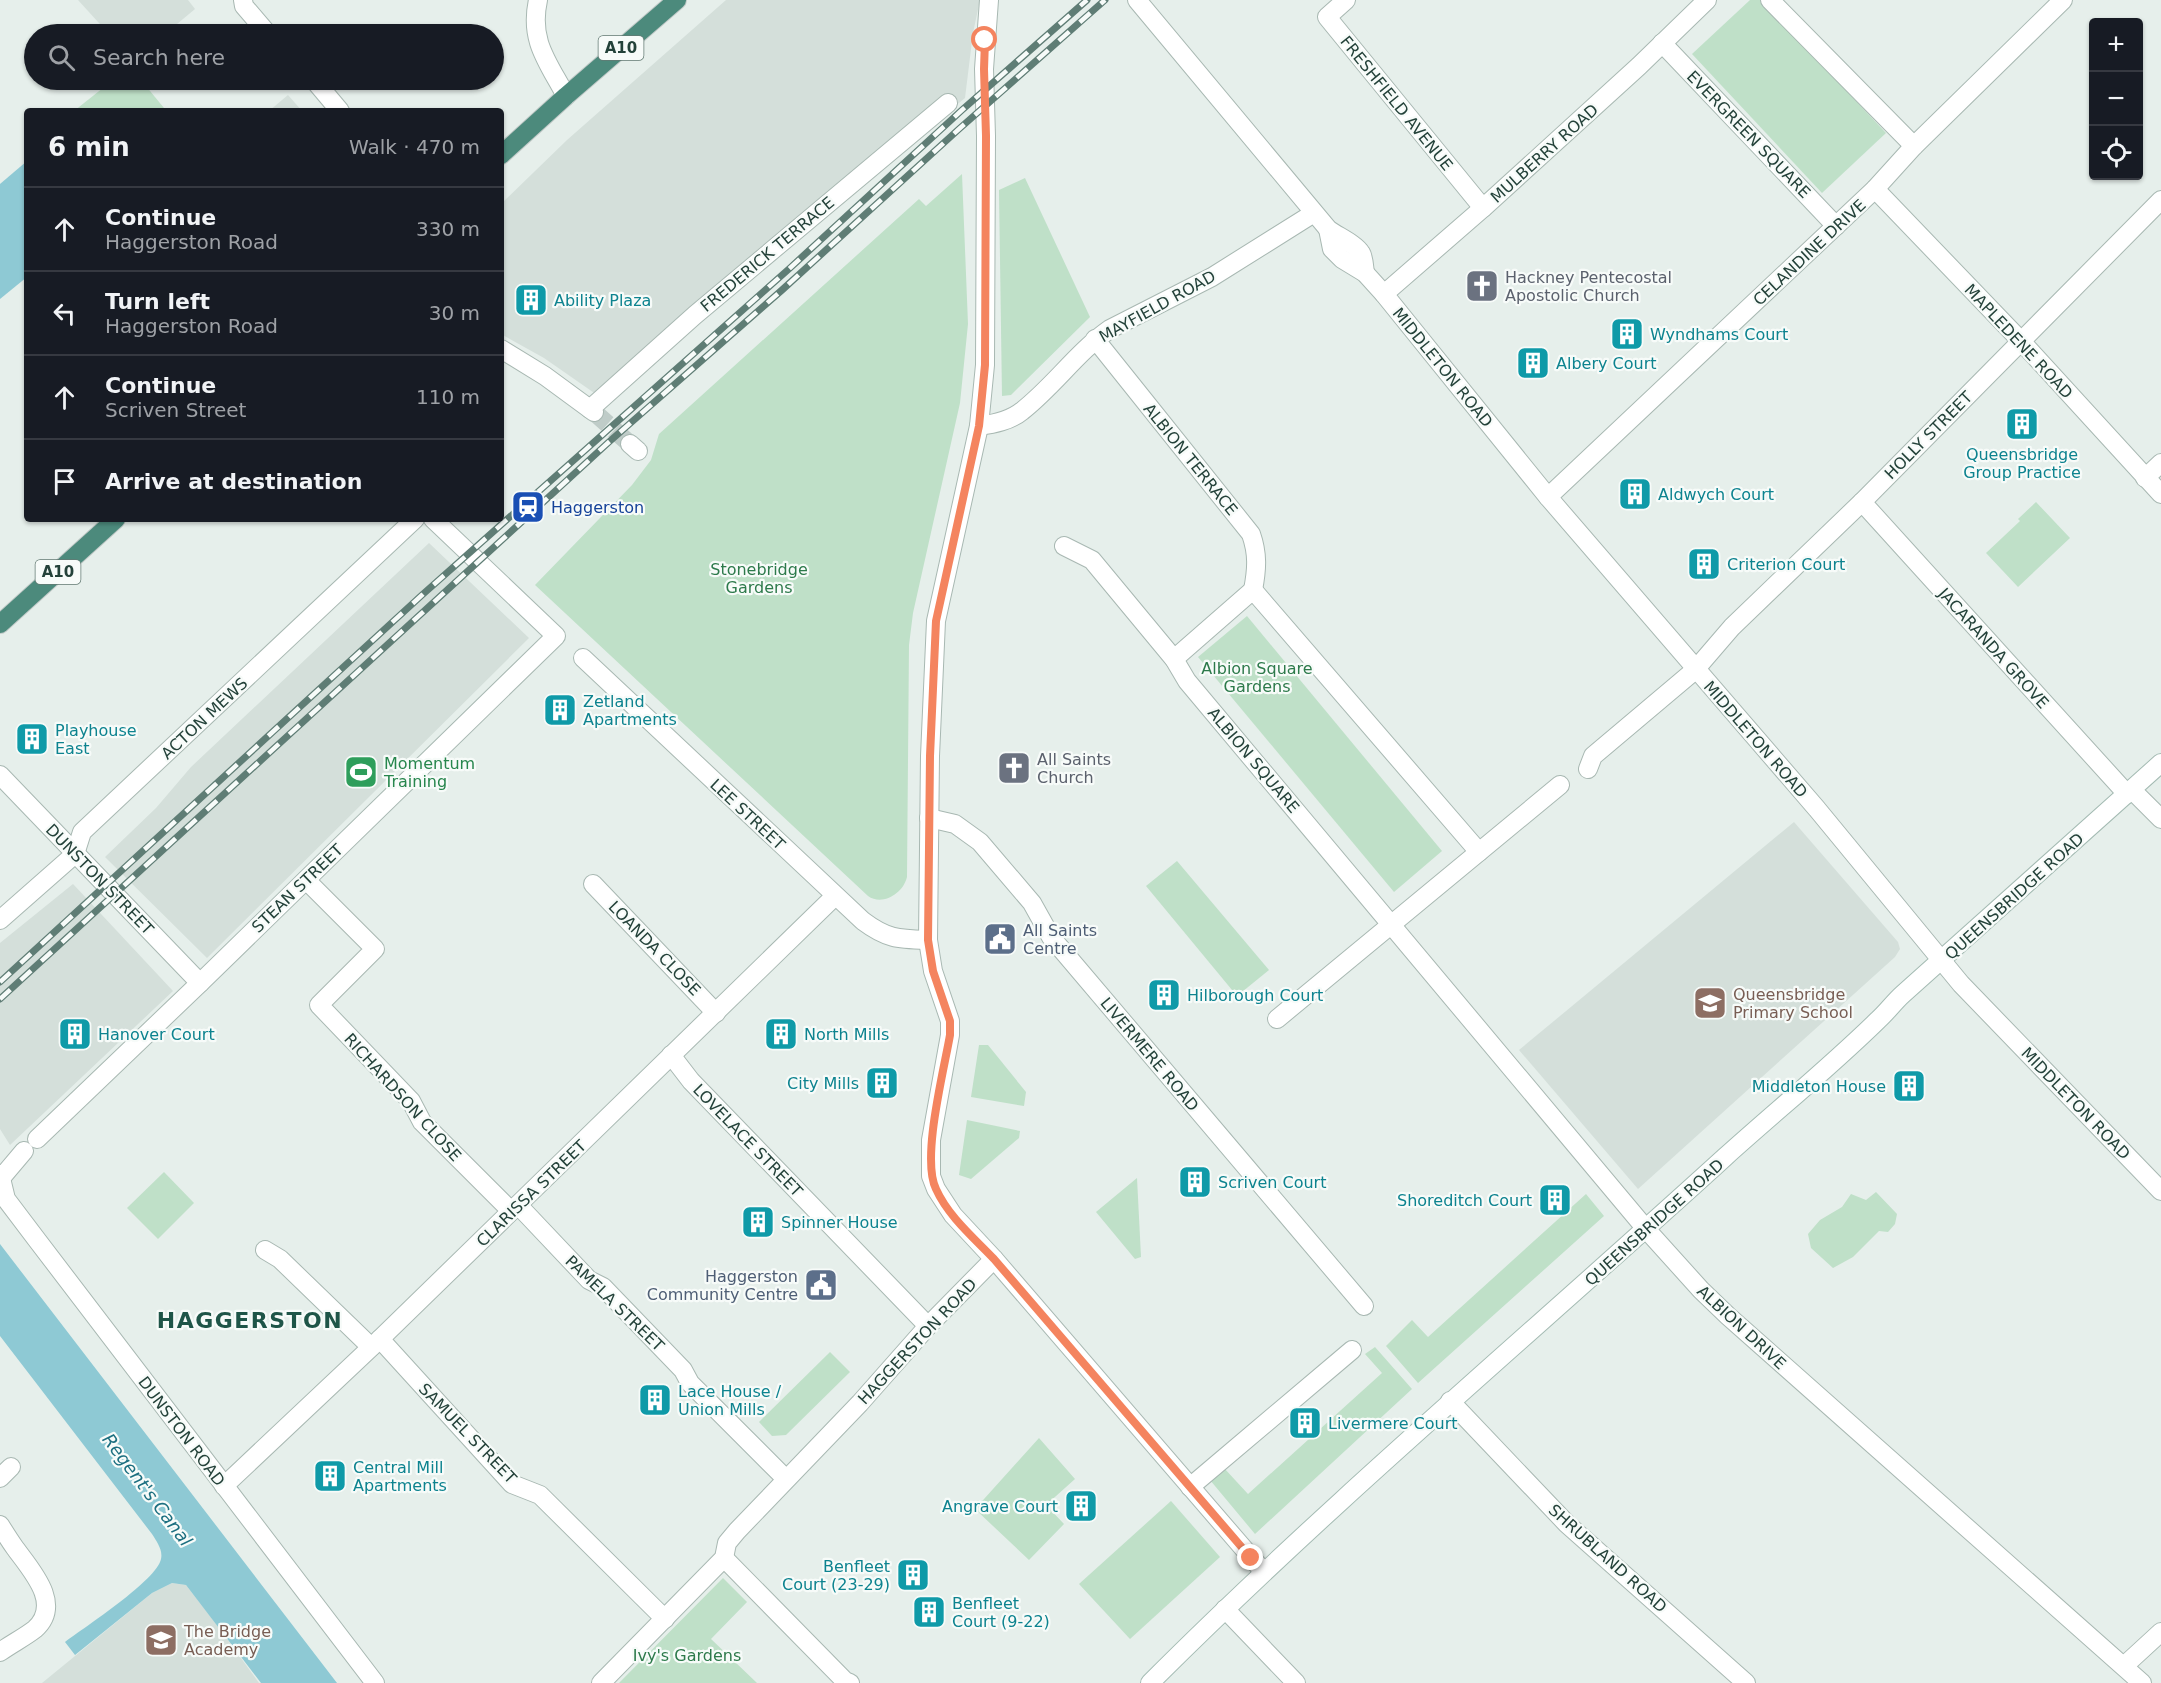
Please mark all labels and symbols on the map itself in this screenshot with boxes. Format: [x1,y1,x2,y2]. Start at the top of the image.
route start [971,26,997,52]
street label: FRESHFIELD AVENUE [1336,32,1457,174]
road number: A10 [598,36,644,60]
street label: EVERGREEN SQUARE [1683,67,1814,202]
street label: MULBERRY ROAD [1487,100,1602,207]
street label: FREDERICK TERRACE [697,193,838,316]
street label: CELANDINE DRIVE [1749,195,1870,309]
street label: MAYFIELD ROAD [1096,267,1219,346]
church icon: Hackney Pentecostal Apostolic Church [1464,268,1500,304]
place label: Hackney Pentecostal Apostolic Church [1505,268,1672,305]
street label: MAPLEDENE ROAD [1961,280,2077,403]
building icon: Ability Plaza [513,282,549,318]
place label: Ability Plaza [554,291,651,310]
street label: MIDDLETON ROAD [1389,304,1497,431]
building icon: Wyndhams Court [1609,316,1645,352]
place label: Wyndhams Court [1650,325,1788,344]
building icon: Albery Court [1515,345,1551,381]
place label: Albery Court [1556,354,1656,373]
street label: HOLLY STREET [1881,387,1976,483]
street label: ALBION TERRACE [1140,399,1242,519]
building icon: Queensbridge Group Practice [2004,406,2040,442]
place label: Queensbridge Group Practice [1963,445,2081,482]
building icon: Aldwych Court [1617,476,1653,512]
place label: Aldwych Court [1658,485,1774,504]
station icon: Haggerston [510,489,546,525]
place label: Haggerston [551,498,644,517]
building icon: Criterion Court [1686,546,1722,582]
place label: Criterion Court [1727,555,1845,574]
road number: A10 [36,560,80,584]
park label: Stonebridge Gardens [710,560,808,597]
street label: JACARANDA GROVE [1934,583,2053,712]
park label: Albion Square Gardens [1201,659,1313,696]
street label: ACTON MEWS [157,674,251,763]
street label: MIDDLETON ROAD [1700,677,1811,802]
building icon: Zetland Apartments [542,692,578,728]
place label: Zetland Apartments [583,692,677,729]
street label: ALBION SQUARE [1204,704,1303,817]
building icon: Playhouse East [14,721,50,757]
place label: Playhouse East [55,721,137,758]
church icon: All Saints Church [996,750,1032,786]
place label: All Saints Church [1037,750,1111,787]
sports icon: Momentum Training [343,754,379,790]
place label: Momentum Training [383,754,475,791]
street label: LEE STREET [706,775,789,854]
street label: DUNSTON STREET [42,820,158,939]
street label: QUEENSBRIDGE ROAD [1941,829,2088,964]
street label: STEAN STREET [248,840,347,937]
street label: LOANDA CLOSE [605,897,705,1000]
public building icon: All Saints Centre [982,921,1018,957]
place label: All Saints Centre [1023,921,1097,958]
building icon: Hilborough Court [1146,977,1182,1013]
school or university icon: Queensbridge Primary School [1692,985,1728,1021]
place label: Queensbridge Primary School [1733,985,1853,1022]
place label: Hilborough Court [1187,986,1323,1005]
street label: LIVERMERE ROAD [1096,994,1203,1115]
building icon: Hanover Court [57,1016,93,1052]
building icon: North Mills [763,1016,799,1052]
place label: Hanover Court [98,1025,215,1044]
place label: North Mills [804,1025,889,1044]
street label: RICHARDSON CLOSE [340,1029,465,1165]
street label: MIDDLETON ROAD [2017,1043,2134,1163]
building icon: City Mills [864,1065,900,1101]
building icon: Middleton House [1891,1068,1927,1104]
place label: City Mills [787,1074,859,1093]
place label: Middleton House [1752,1077,1886,1096]
street label: LOVELACE STREET [689,1080,806,1201]
street label: CLARISSA STREET [473,1136,590,1251]
street label: QUEENSBRIDGE ROAD [1581,1155,1728,1290]
building icon: Scriven Court [1177,1164,1213,1200]
place label: Scriven Court [1218,1173,1326,1192]
building icon: Shoreditch Court [1537,1182,1573,1218]
place label: Shoreditch Court [1397,1191,1532,1210]
building icon: Spinner House [740,1204,776,1240]
place label: Spinner House [781,1213,898,1232]
street label: PAMELA STREET [561,1251,668,1355]
place label: Haggerston Community Centre [647,1267,798,1304]
public building icon: Haggerston Community Centre [803,1267,839,1303]
street label: HAGGERSTON ROAD [854,1275,981,1408]
street label: ALBION DRIVE [1693,1281,1790,1373]
district label: HAGGERSTON [157,1308,343,1333]
street label: DUNSTON ROAD [134,1373,229,1490]
street label: SAMUEL STREET [415,1379,521,1488]
building icon: Lace House / Union Mills [637,1382,673,1418]
place label: Lace House / Union Mills [678,1382,782,1419]
building icon: Livermere Court [1287,1405,1323,1441]
place label: Livermere Court [1328,1414,1458,1433]
water label: Regent's Canal [98,1429,197,1550]
building icon: Central Mill Apartments [312,1458,348,1494]
place label: Central Mill Apartments [353,1458,447,1495]
building icon: Angrave Court [1063,1488,1099,1524]
place label: Angrave Court [942,1497,1058,1516]
street label: SHRUBLAND ROAD [1545,1500,1671,1616]
route end [1237,1544,1263,1570]
place label: Benfleet Court (23-29) [782,1557,890,1594]
building icon: Benfleet Court (23-29) [895,1557,931,1593]
building icon: Benfleet Court (9-22) [911,1594,947,1630]
place label: Benfleet Court (9-22) [952,1594,1050,1631]
school or university icon: The Bridge Academy [143,1622,179,1658]
place label: The Bridge Academy [183,1622,271,1659]
park label: Ivy's Gardens [633,1646,741,1665]

